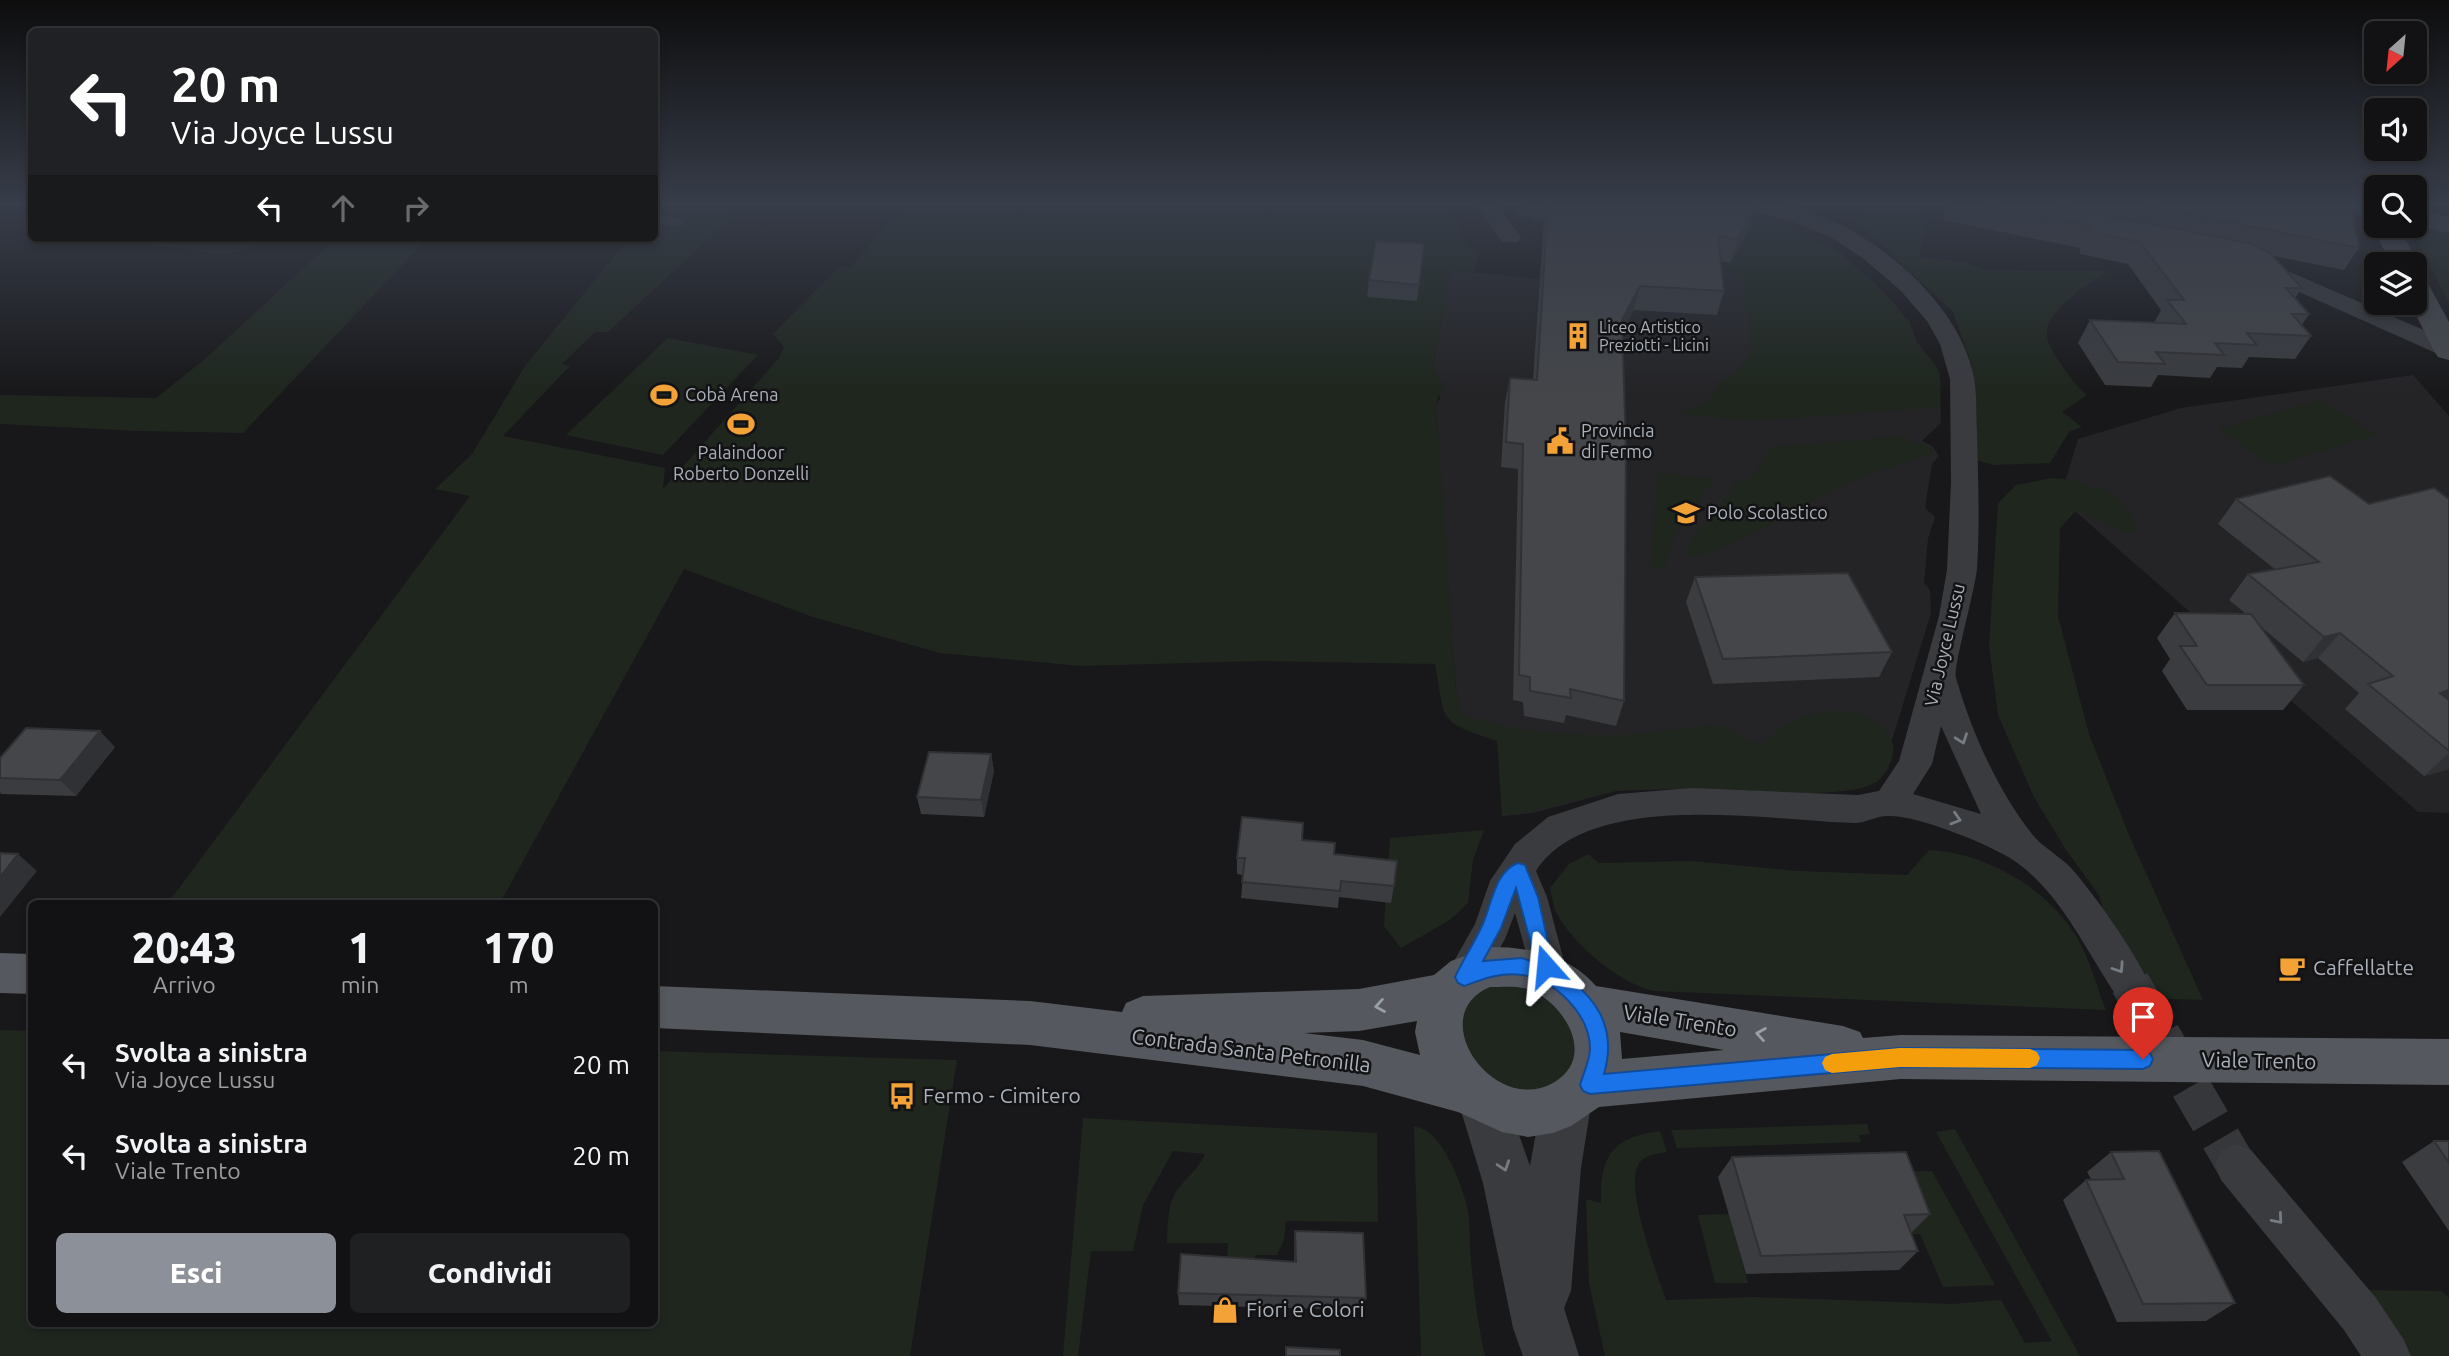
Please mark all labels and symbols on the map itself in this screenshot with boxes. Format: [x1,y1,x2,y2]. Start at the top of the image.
north arrow [2364,21,2427,84]
place label: Liceo Artistico Preziotti - Licini [1599,318,1709,354]
building icon: Liceo Artistico Preziotti - Licini [1563,321,1593,351]
sports icon: Cobà Arena [649,380,679,410]
place label: Cobà Arena [685,384,778,404]
sports icon: Palaindoor Roberto Donzelli [726,409,756,439]
place label: Provincia di Fermo [1581,420,1655,461]
public building icon: Provincia di Fermo [1545,426,1575,456]
place label: Palaindoor Roberto Donzelli [673,442,809,483]
school or university icon: Polo Scolastico [1671,498,1701,528]
place label: Polo Scolastico [1707,502,1828,522]
street label: Via Joyce Lussu [1920,581,1968,708]
one-way arrow [1954,732,1968,745]
one-way arrow [1950,810,1962,825]
position arrow [1509,929,1583,1003]
cafe icon: Caffellatte [2277,953,2307,983]
place label: Caffellatte [2313,955,2414,979]
one-way arrow [2111,960,2123,973]
pin [2113,987,2173,1059]
one-way arrow [1374,998,1386,1013]
street label: Viale Trento [1622,999,1739,1041]
street label: Contrada Santa Petronilla [1130,1023,1372,1077]
one-way arrow [1755,1027,1767,1042]
street label: Viale Trento [2201,1047,2317,1073]
bus stop icon: Fermo - Cimitero [887,1081,917,1111]
place label: Fermo - Cimitero [923,1083,1081,1107]
one-way arrow [1495,1159,1510,1171]
one-way arrow [2270,1210,2282,1223]
shop icon: Fiori e Colori [1210,1295,1240,1325]
place label: Fiori e Colori [1246,1297,1365,1321]

